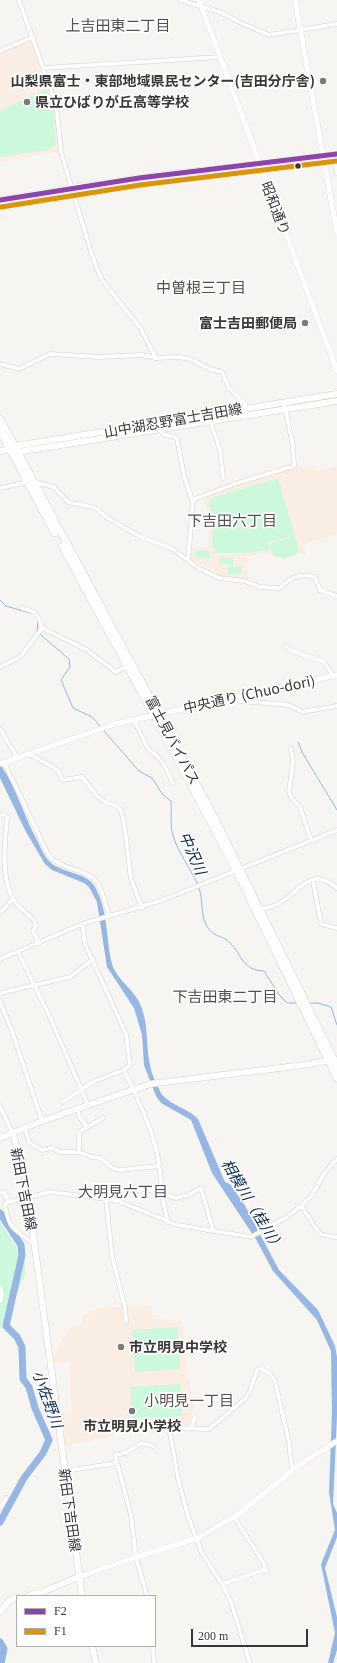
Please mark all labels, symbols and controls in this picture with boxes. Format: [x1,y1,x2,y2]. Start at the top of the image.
district label: 上吉田東二丁目 [66,16,170,34]
place label: 山梨県富士・東部地域県民センター(吉田分庁舎) [10,73,315,89]
marker: 山梨県富士・東部地域県民センター(吉田分庁舎) [318,76,328,86]
place label: 県立ひばりが丘高等学校 [35,94,189,110]
marker: 県立ひばりが丘高等学校 [22,97,32,107]
unlabelled marker [293,161,303,171]
street label: 昭和通り [258,179,294,237]
district label: 中曽根三丁目 [156,278,246,296]
place label: 富士吉田郵便局 [199,315,297,331]
marker: 富士吉田郵便局 [300,318,310,328]
street label: 山中湖忍野富士吉田線 [103,400,243,440]
district label: 下吉田六丁目 [187,511,277,529]
street label: 中央通り (Chuo-dori) [182,672,316,716]
street label: 富士見バイパス [143,693,203,787]
water label: 中沢川 [176,829,210,877]
district label: 下吉田東二丁目 [173,987,277,1005]
street label: 新田下吉田線 [8,1146,40,1232]
water label: 相模川（桂川） [218,1155,288,1255]
district label: 大明見六丁目 [78,1182,168,1200]
place label: 市立明見中学校 [129,1339,227,1355]
marker: 市立明見中学校 [116,1342,126,1352]
water label: 小佐野川 [29,1368,67,1430]
district label: 小明見一丁目 [144,1391,234,1409]
marker: 市立明見小学校 [127,1406,137,1416]
place label: 市立明見小学校 [83,1418,181,1434]
street label: 新田下吉田線 [56,1467,84,1553]
legend [16,1595,156,1647]
text: F2 [54,1604,67,1618]
scale bar [193,1621,310,1647]
text: F1 [54,1624,67,1638]
text: 200 m [198,1629,228,1643]

